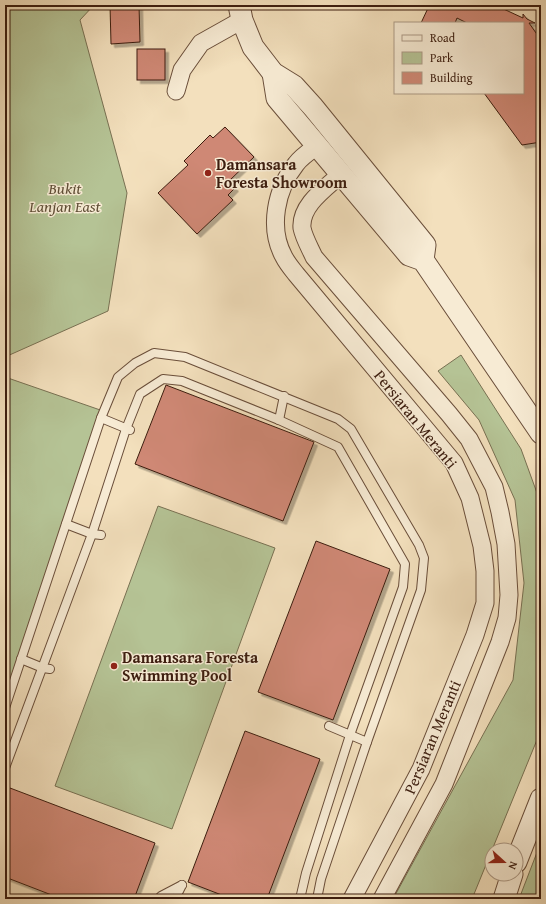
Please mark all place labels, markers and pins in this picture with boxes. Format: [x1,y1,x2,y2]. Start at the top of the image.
place label: Damansara Foresta Showroom [216,152,348,194]
marker: Damansara Foresta Showroom [203,168,213,178]
place label: Damansara Foresta Swimming Pool [122,645,259,687]
marker: Damansara Foresta Swimming Pool [109,661,119,671]

